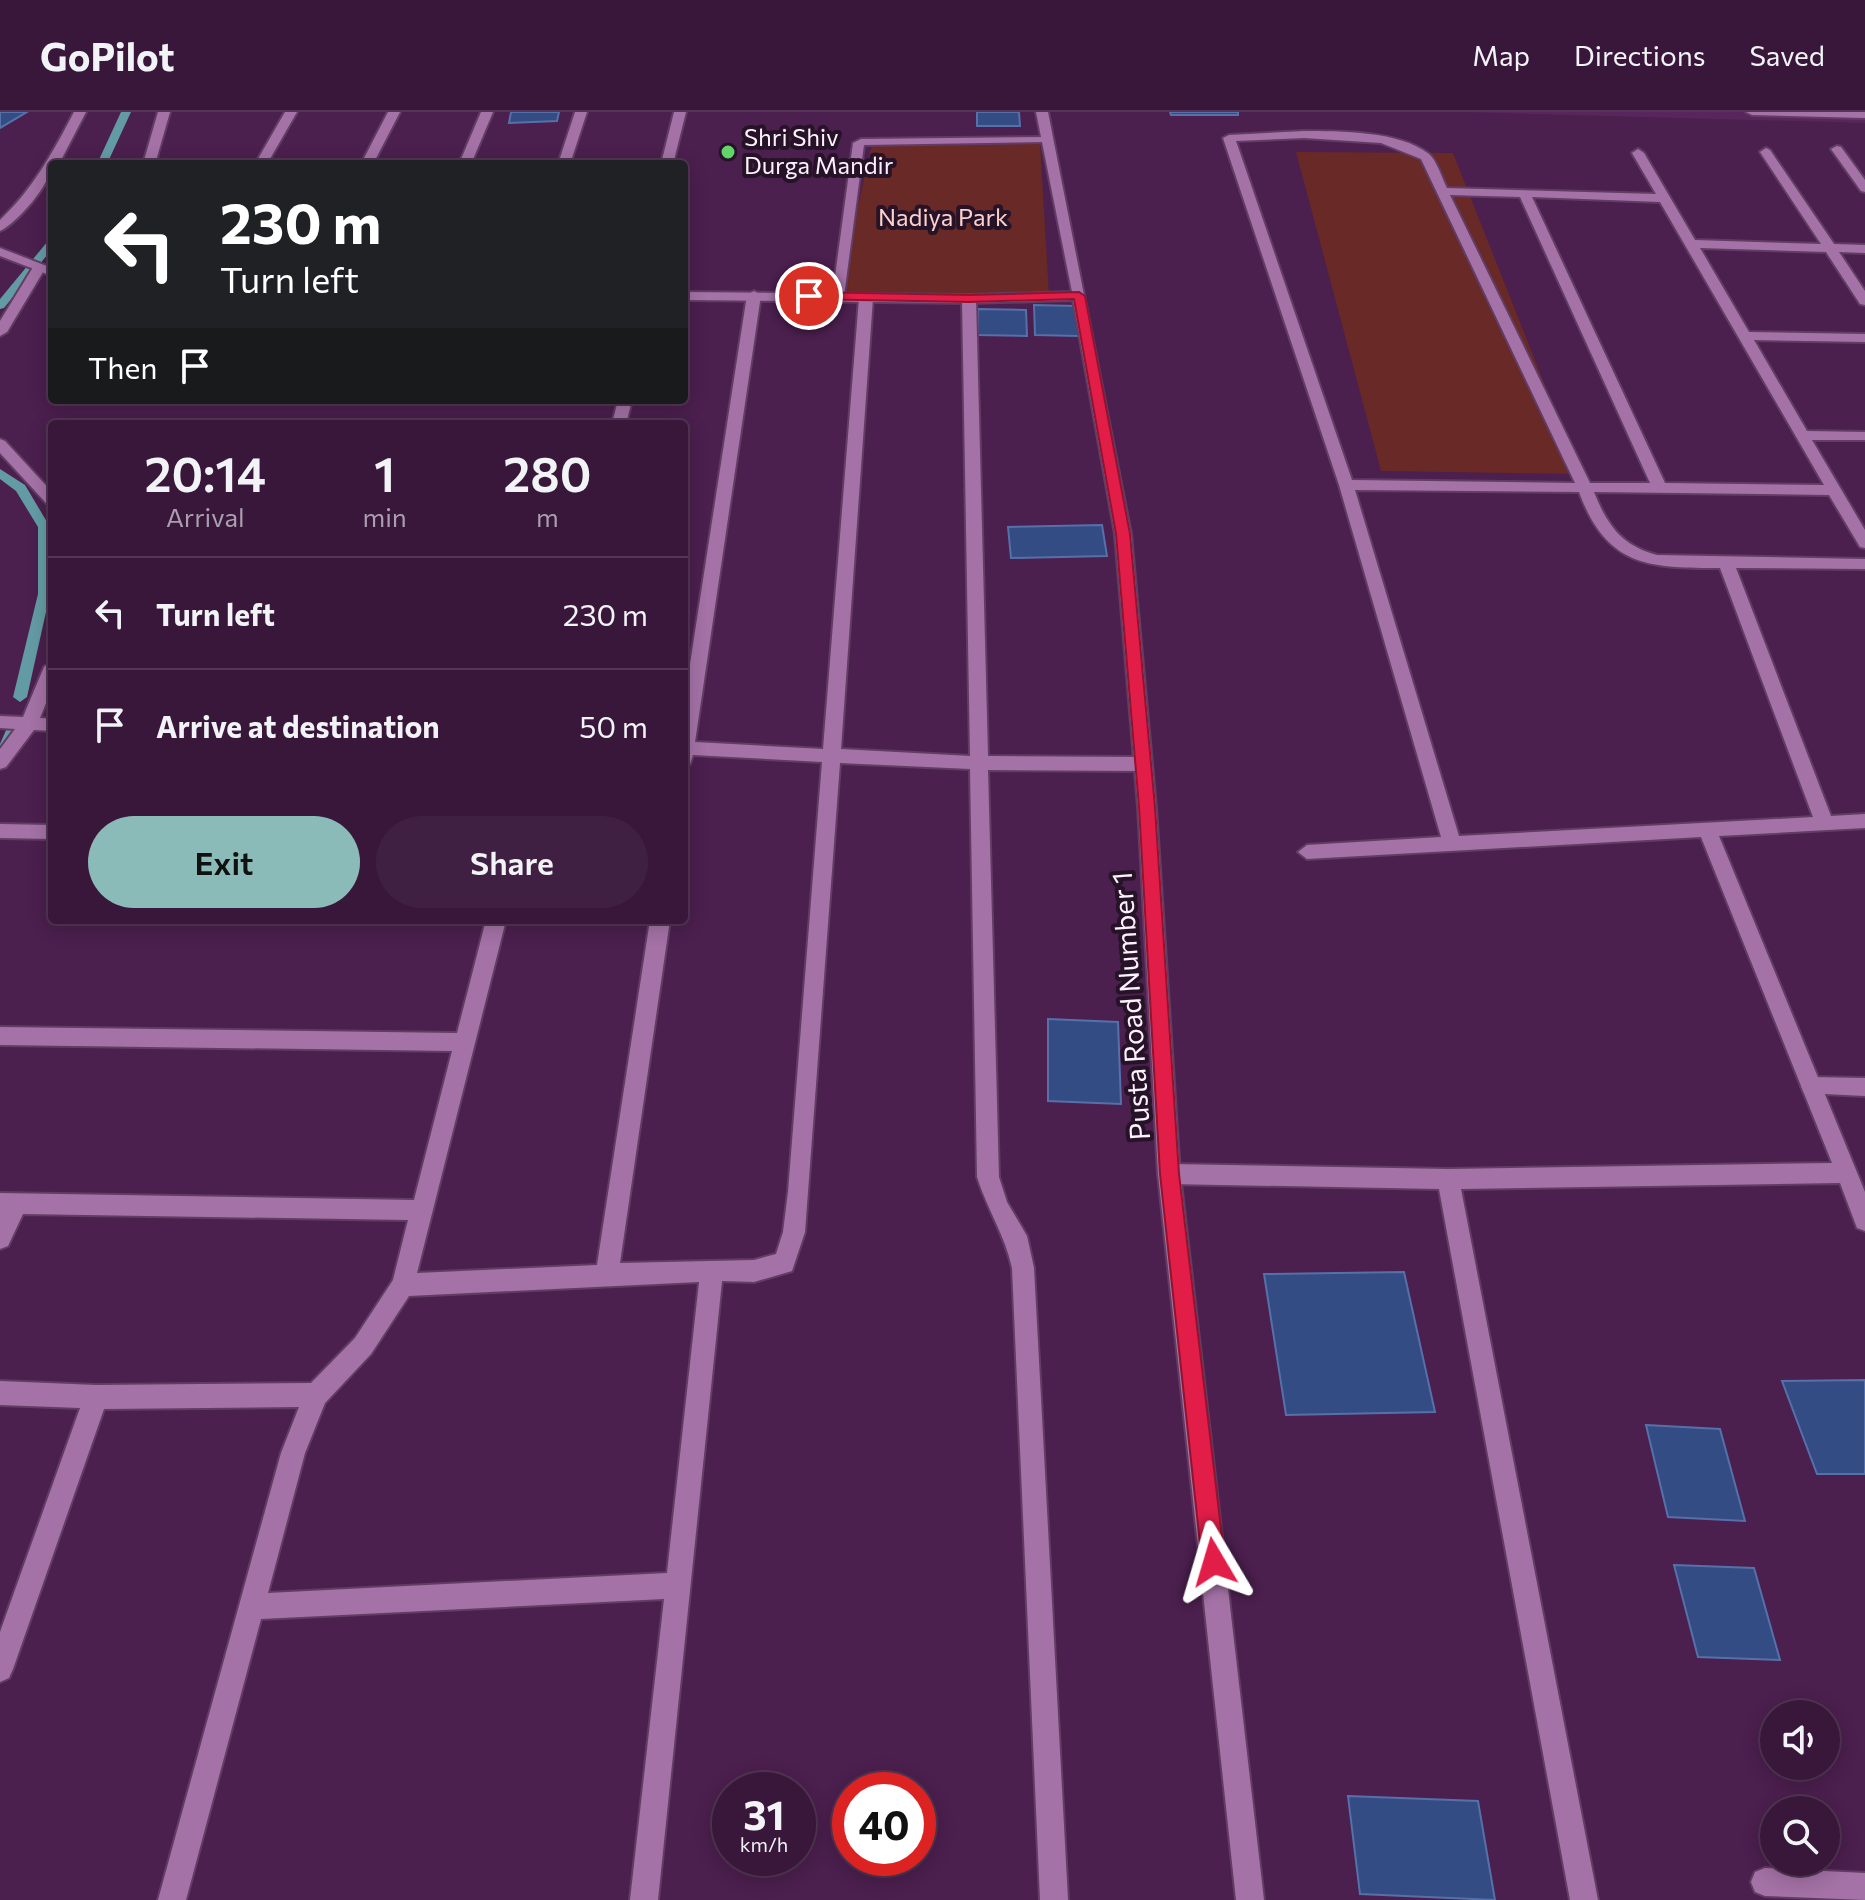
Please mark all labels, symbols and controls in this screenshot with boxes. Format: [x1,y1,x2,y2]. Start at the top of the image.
text: GoPilot [40,32,175,79]
text: Map [1472,38,1530,72]
text: Directions [1574,38,1705,72]
text: Saved [1749,38,1825,72]
place label: Shri Shiv Durga Mandir [744,122,894,179]
marker: Shri Shiv Durga Mandir [719,143,737,161]
text: 230 m [220,187,381,256]
icon: left [88,192,192,296]
park label: Nadiya Park [878,202,1008,231]
text: Turn left [220,256,359,300]
pin [775,262,843,330]
icon: arrive [787,274,831,318]
icon: arrive [173,344,217,388]
text: Then [88,348,157,385]
text: 20:14 [145,443,266,502]
text: 1 [374,443,395,502]
text: 280 [503,443,591,502]
text: Arrival [166,501,245,532]
text: min [363,501,407,532]
text: m [536,501,559,532]
icon: left [88,591,132,635]
text: Turn left [156,595,275,632]
text: 230 m [563,595,648,632]
icon: arrive [88,703,132,747]
text: Arrive at destination [156,707,440,744]
text: 50 m [579,707,648,744]
button: Exit [88,816,360,908]
button: Share [376,816,648,908]
street label: Pusta Road Number 1 [1104,871,1156,1141]
position arrow [1172,1520,1256,1604]
map controls [1760,1700,1840,1876]
button: sound [1760,1700,1840,1780]
speed limit sign: 40 [832,1772,936,1876]
text: 31 [743,1789,785,1838]
button: search [1760,1796,1840,1876]
text: km/h [740,1832,788,1856]

